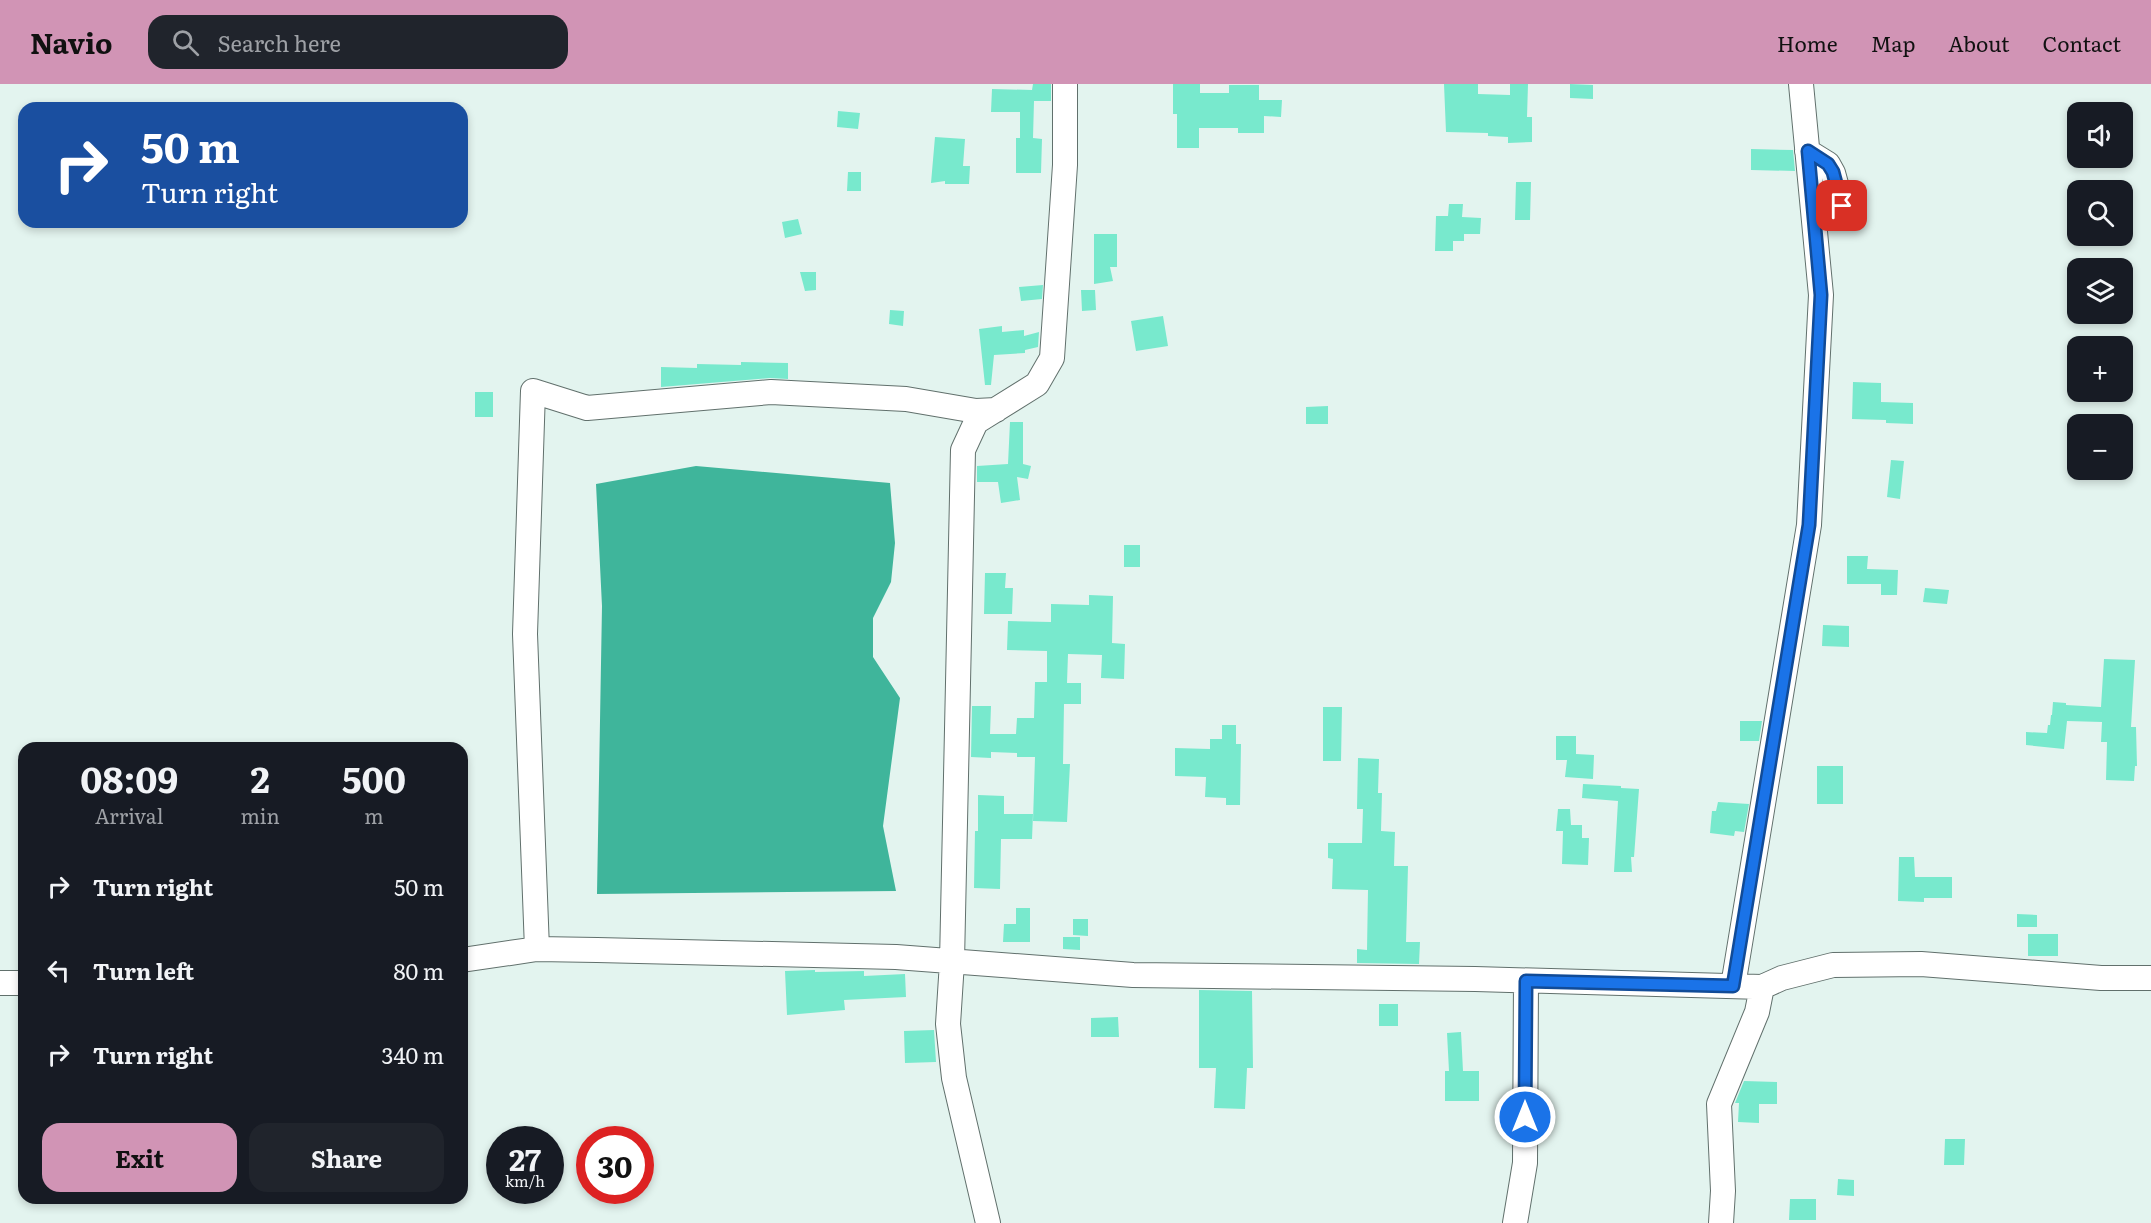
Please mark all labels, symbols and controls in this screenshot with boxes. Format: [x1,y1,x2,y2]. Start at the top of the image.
search box [148,15,568,69]
text: Navio [30,21,112,63]
icon: search [169,26,202,59]
text: Search here [217,26,341,59]
text: Home [1777,27,1838,58]
text: Map [1871,27,1915,58]
text: About [1948,27,2010,58]
text: Contact [2043,27,2121,58]
map controls [2067,102,2133,480]
button: sound [2067,102,2133,168]
text: 50 m [141,114,240,176]
icon: right [42,126,120,204]
text: Turn right [141,171,278,211]
pin [1816,180,1867,231]
button: search [2067,180,2133,246]
icon: arrive [1825,189,1858,222]
button: layers [2067,258,2133,324]
button: + [2067,336,2133,402]
button: − [2067,414,2133,480]
text: 08:09 [80,751,178,804]
text: 2 [250,751,270,804]
text: 500 [342,751,406,804]
text: Arrival [95,800,163,830]
text: min [240,800,280,830]
text: m [364,800,384,830]
icon: right [42,870,75,903]
text: Turn right [93,870,213,903]
text: 50 m [394,870,444,903]
icon: left [42,954,75,987]
text: Turn left [93,954,194,987]
text: 80 m [393,954,444,987]
icon: right [42,1038,75,1071]
text: Turn right [93,1038,213,1071]
text: 340 m [382,1038,444,1071]
position arrow [1493,1085,1557,1149]
button: Exit [42,1123,237,1192]
button: Share [249,1123,444,1192]
speed limit sign: 30 [576,1126,654,1204]
text: 27 [509,1136,541,1180]
text: km/h [505,1169,545,1192]

